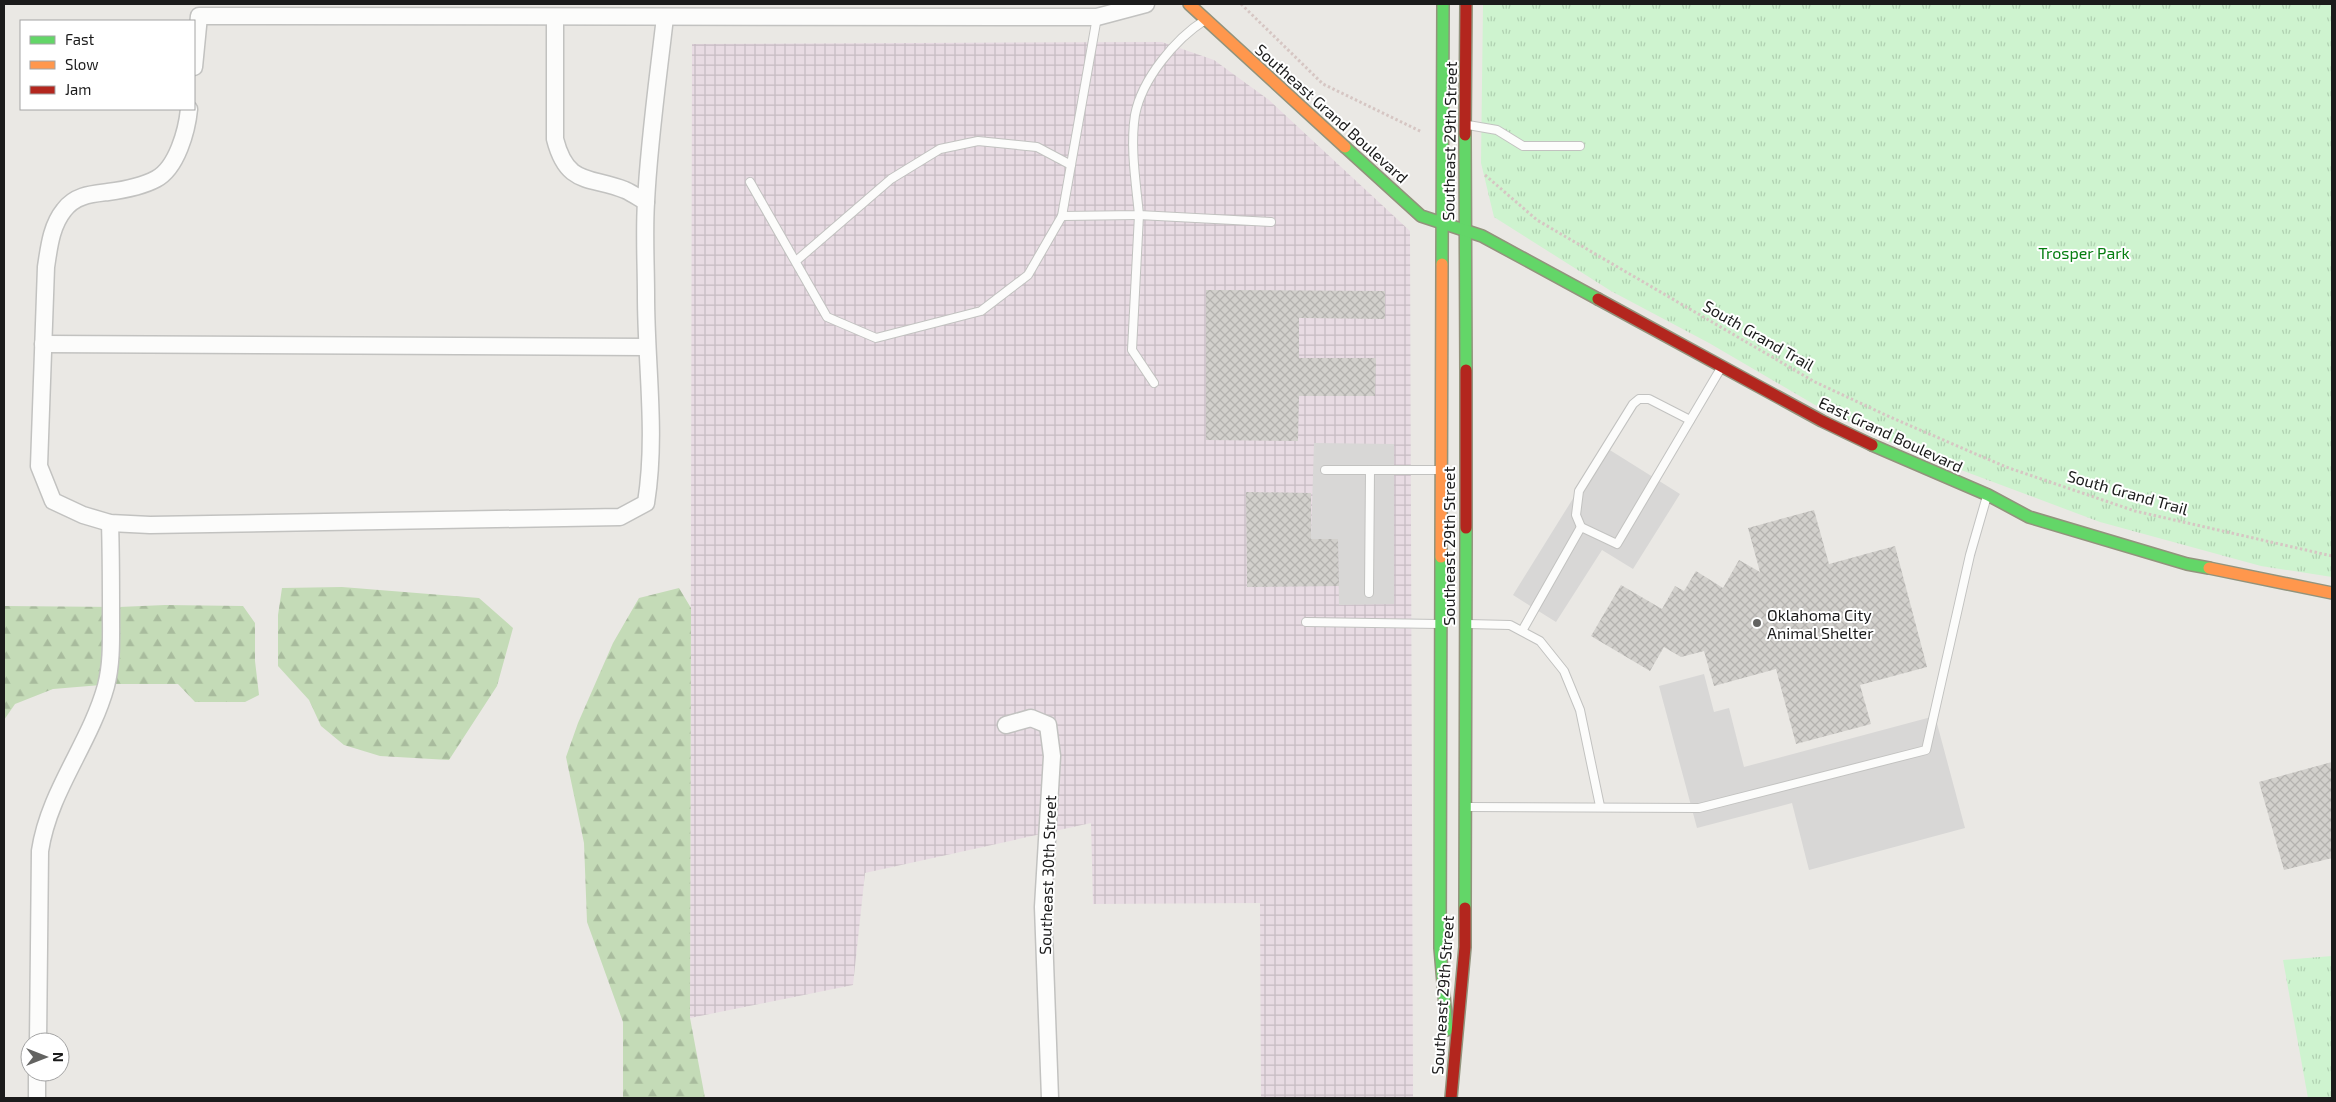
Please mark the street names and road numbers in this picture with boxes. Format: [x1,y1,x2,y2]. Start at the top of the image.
street label: Southeast Grand Boulevard [1252,39,1412,187]
street label: Southeast 29th Street [1438,61,1460,221]
street label: South Grand Trail [1700,296,1818,375]
street label: East Grand Boulevard [1816,392,1966,476]
street label: Southeast 29th Street [1439,466,1458,626]
street label: South Grand Trail [2065,466,2191,518]
street label: Southeast 30th Street [1035,795,1059,955]
street label: Southeast 29th Street [1427,915,1457,1075]

